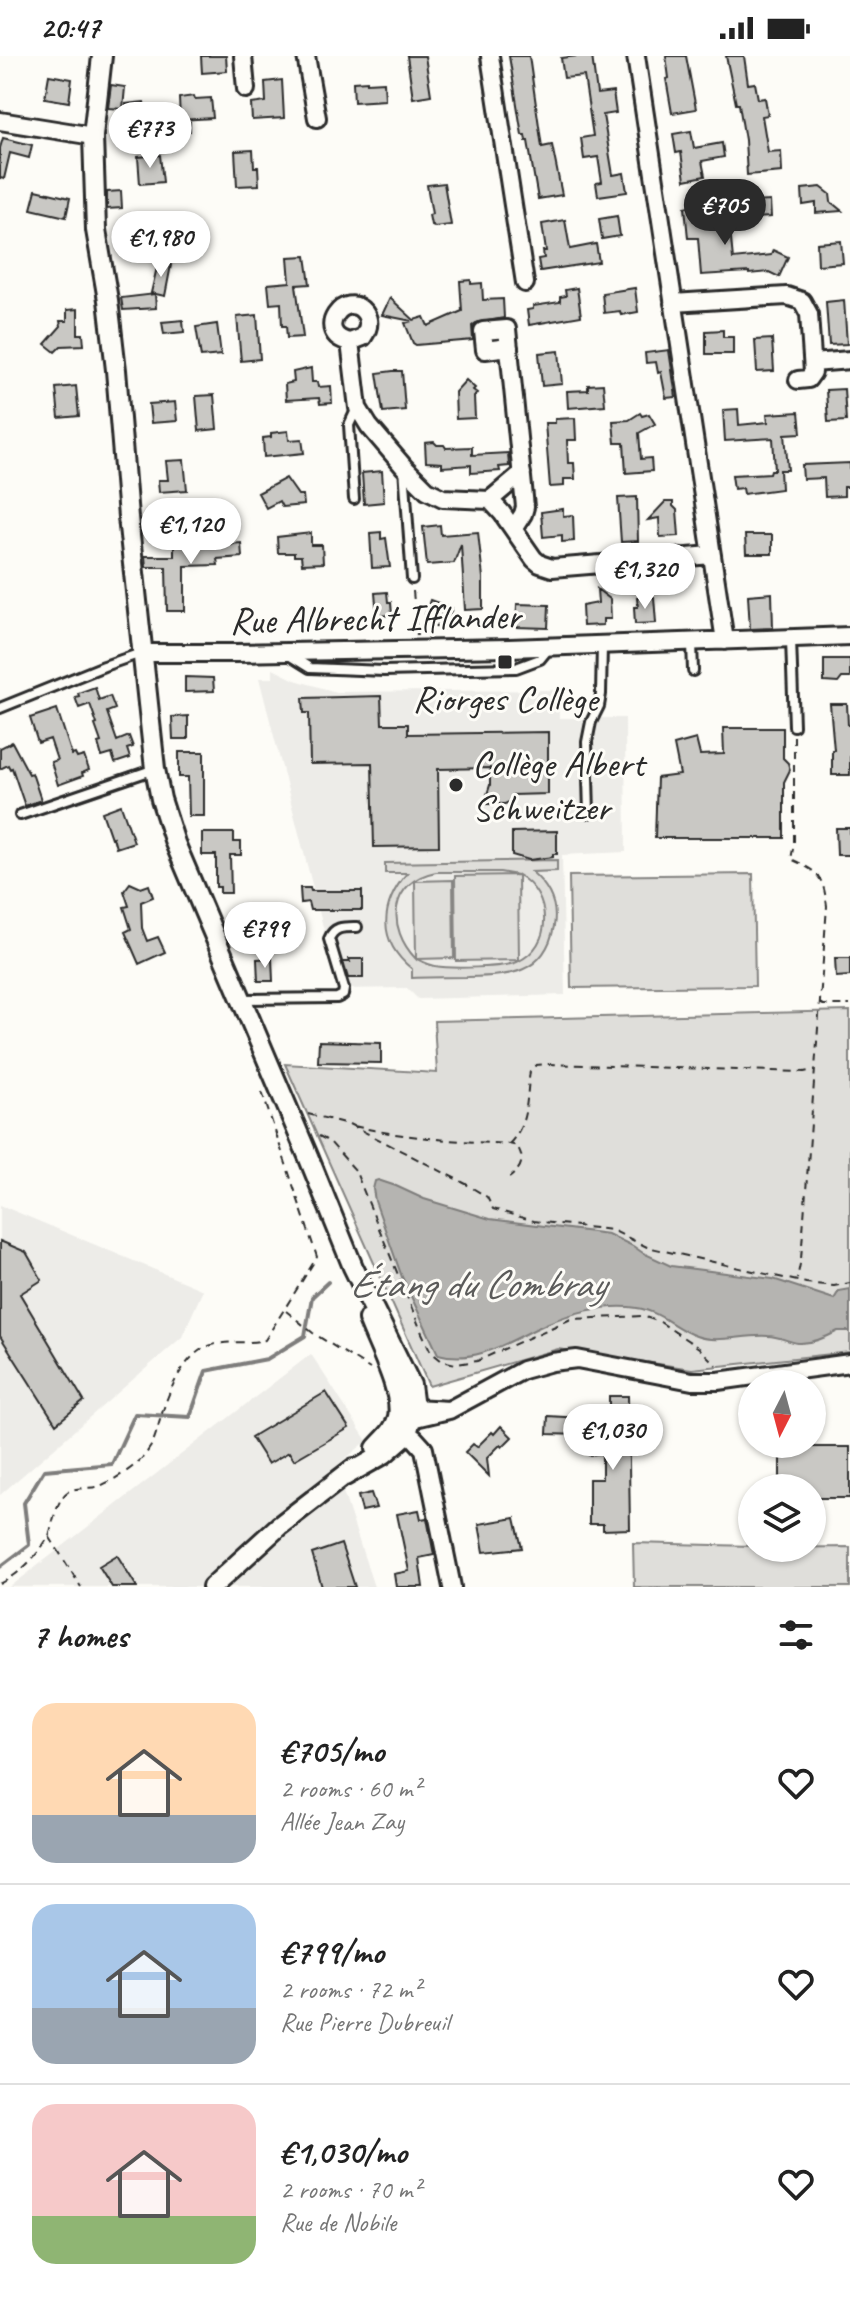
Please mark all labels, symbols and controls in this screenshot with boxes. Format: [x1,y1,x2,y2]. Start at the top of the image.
text: 20:47 [40,9,100,47]
pin: €773 [103,102,197,170]
text: €773 [127,111,173,144]
pin: €705 [678,179,772,247]
text: €705 [702,188,748,221]
pin: €1,980 [96,211,226,279]
text: €1,980 [129,220,193,253]
pin: €1,120 [126,498,256,566]
text: €1,120 [159,507,223,540]
pin: €1,320 [580,543,710,611]
text: €1,320 [613,552,677,585]
street label: Rue Albrecht Ifflander [229,592,524,644]
marker: Riorges Collège [496,653,514,671]
place label: Riorges Collège [413,675,600,722]
place label: Collège Albert Schweitzer [472,740,648,831]
marker: Collège Albert Schweitzer [447,776,465,794]
pin: €799 [218,902,312,970]
text: €799 [242,911,288,944]
water label: Étang du Combray [350,1259,611,1309]
north arrow [738,1370,826,1458]
map controls [738,1370,826,1562]
pin: €1,030 [548,1404,678,1472]
text: €1,030 [581,1413,645,1446]
button: layers [738,1474,826,1562]
icon: filters [774,1613,818,1657]
text: 7 homes [32,1614,128,1657]
text: €705/mo [280,1729,384,1772]
icon: home [96,1735,192,1831]
icon: heart [774,1761,818,1805]
text: 2 rooms · 60 m² [280,1772,421,1805]
text: Allée Jean Zay [280,1805,404,1838]
text: €799/mo [280,1930,384,1973]
icon: home [96,1936,192,2032]
icon: heart [774,1962,818,2006]
text: 2 rooms · 72 m² [280,1973,421,2006]
text: Rue Pierre Dubreuil [280,2006,449,2039]
text: €1,030/mo [280,2130,407,2173]
icon: home [96,2136,192,2232]
icon: heart [774,2162,818,2206]
text: 2 rooms · 70 m² [280,2173,421,2206]
text: Rue de Nobile [280,2206,396,2239]

